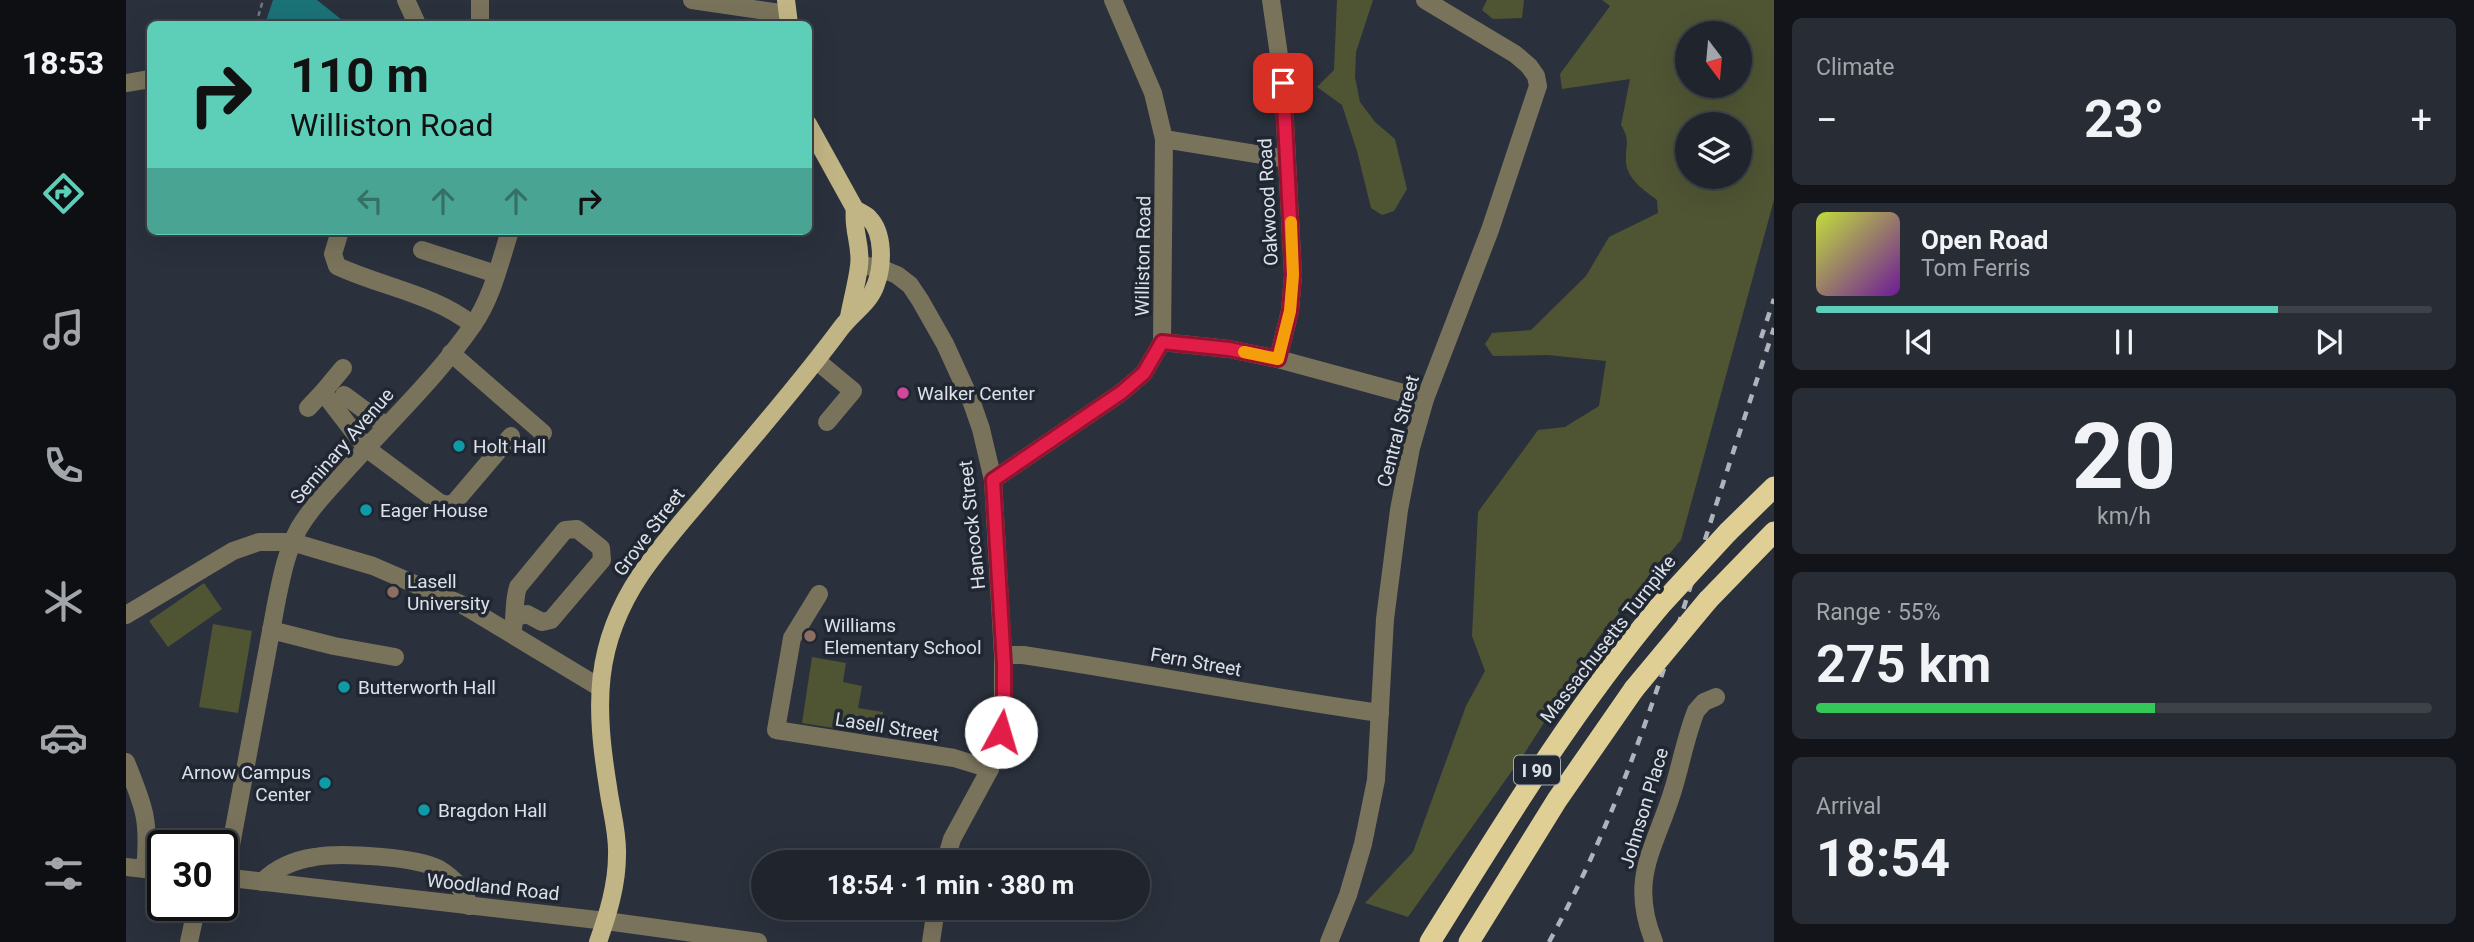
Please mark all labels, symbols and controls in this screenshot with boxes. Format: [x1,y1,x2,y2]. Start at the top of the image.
north arrow [1675,21,1752,98]
map controls [1675,21,1752,189]
text: 18:53 [22,44,104,82]
text: 110 m [290,47,429,104]
icon: right [175,49,266,140]
pin [1253,53,1313,113]
text: Climate [1816,54,1895,81]
icon: arrive [1264,64,1302,102]
text: 23° [2084,89,2164,150]
text: − [1816,98,1838,142]
text: + [2410,98,2432,142]
text: Williston Road [290,106,493,144]
button: layers [1675,112,1752,189]
street label: Oakwood Road [1253,137,1283,267]
icon: directions [39,169,88,218]
icon: left [351,182,389,220]
icon: ahead [424,182,462,220]
icon: ahead [497,182,535,220]
icon: right [570,182,608,220]
street label: Williston Road [1130,195,1156,317]
text: Open Road [1921,225,2049,255]
text: Tom Ferris [1921,255,2030,282]
icon: music [39,305,88,354]
icon: previous [1900,323,1938,361]
icon: pause [2105,323,2143,361]
icon: next [2310,323,2348,361]
street label: Central Street [1372,372,1424,490]
place label: Walker Center [917,382,1035,405]
street label: Seminary Avenue [285,383,399,509]
marker: Walker Center [895,385,911,401]
text: 20 [2072,404,2176,510]
place label: Holt Hall [473,435,546,458]
marker: Holt Hall [451,438,467,454]
icon: phone [39,441,88,490]
street label: Hancock Street [954,459,990,591]
street label: Grove Street [609,484,689,580]
place label: Eager House [380,499,488,522]
marker: Eager House [358,502,374,518]
text: km/h [2097,503,2151,530]
street label: Massachusetts Turnpike [1535,550,1681,728]
place label: Lasell University [407,570,490,615]
icon: climate [39,577,88,626]
marker: Lasell University [385,584,401,600]
text: Range · 55% [1816,599,1941,626]
place label: Williams Elementary School [824,614,982,659]
marker: Williams Elementary School [802,628,818,644]
text: 275 km [1816,634,1991,695]
street label: Fern Street [1149,643,1243,681]
place label: Butterworth Hall [358,676,496,699]
marker: Butterworth Hall [336,679,352,695]
position arrow [964,695,1038,769]
street label: Lasell Street [834,707,940,747]
icon: car [39,713,88,762]
street label: Johnson Place [1615,745,1673,871]
road number: I 90 [1514,756,1560,784]
place label: Arnow Campus Center [182,761,312,806]
marker: Arnow Campus Center [317,775,333,791]
text: Arrival [1816,793,1881,820]
place label: Bragdon Hall [438,799,547,822]
marker: Bragdon Hall [416,802,432,818]
text: 18:54 [1816,828,1950,889]
speed limit sign: 30 [147,830,238,921]
icon: filters [39,849,88,898]
street label: Woodland Road [425,869,561,905]
text: 18:54 · 1 min · 380 m [827,870,1074,900]

